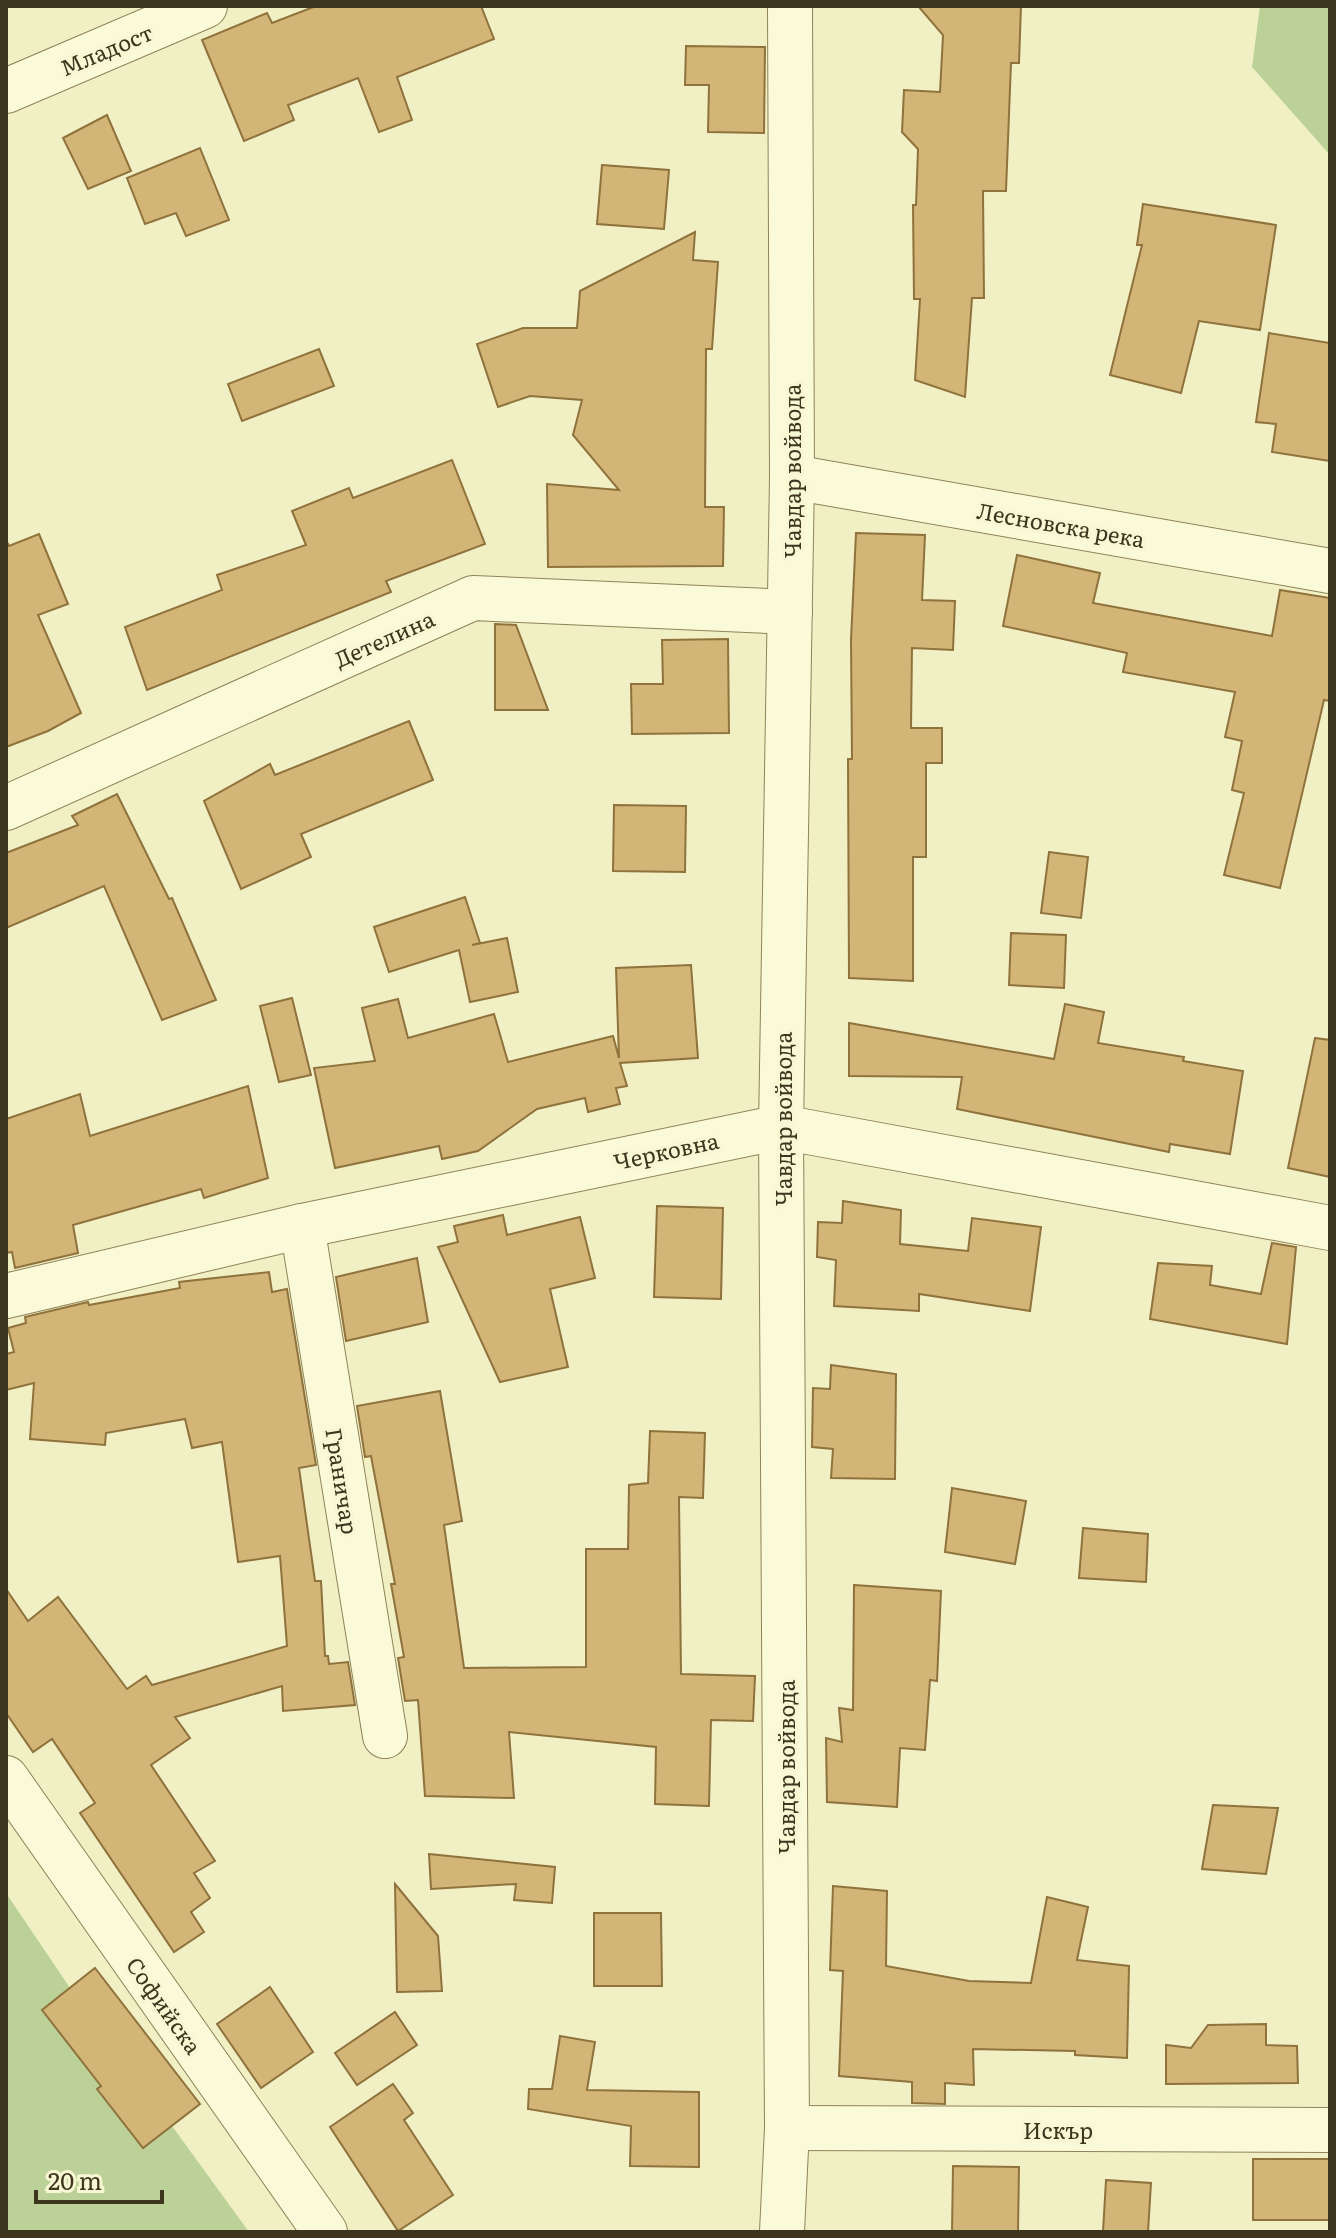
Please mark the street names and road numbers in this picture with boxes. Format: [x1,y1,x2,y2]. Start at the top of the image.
street label: Младост [55,15,158,83]
street label: Чавдар войвода [775,384,808,558]
street label: Лесновска река [974,493,1148,555]
street label: Детелина [329,601,440,675]
street label: Чавдар войвода [766,1032,799,1206]
street label: Черковна [610,1123,722,1177]
street label: Граничар [318,1425,368,1537]
street label: Чавдар войвода [769,1680,802,1854]
street label: Софийска [119,1950,211,2060]
street label: Искър [1023,2113,1093,2146]

